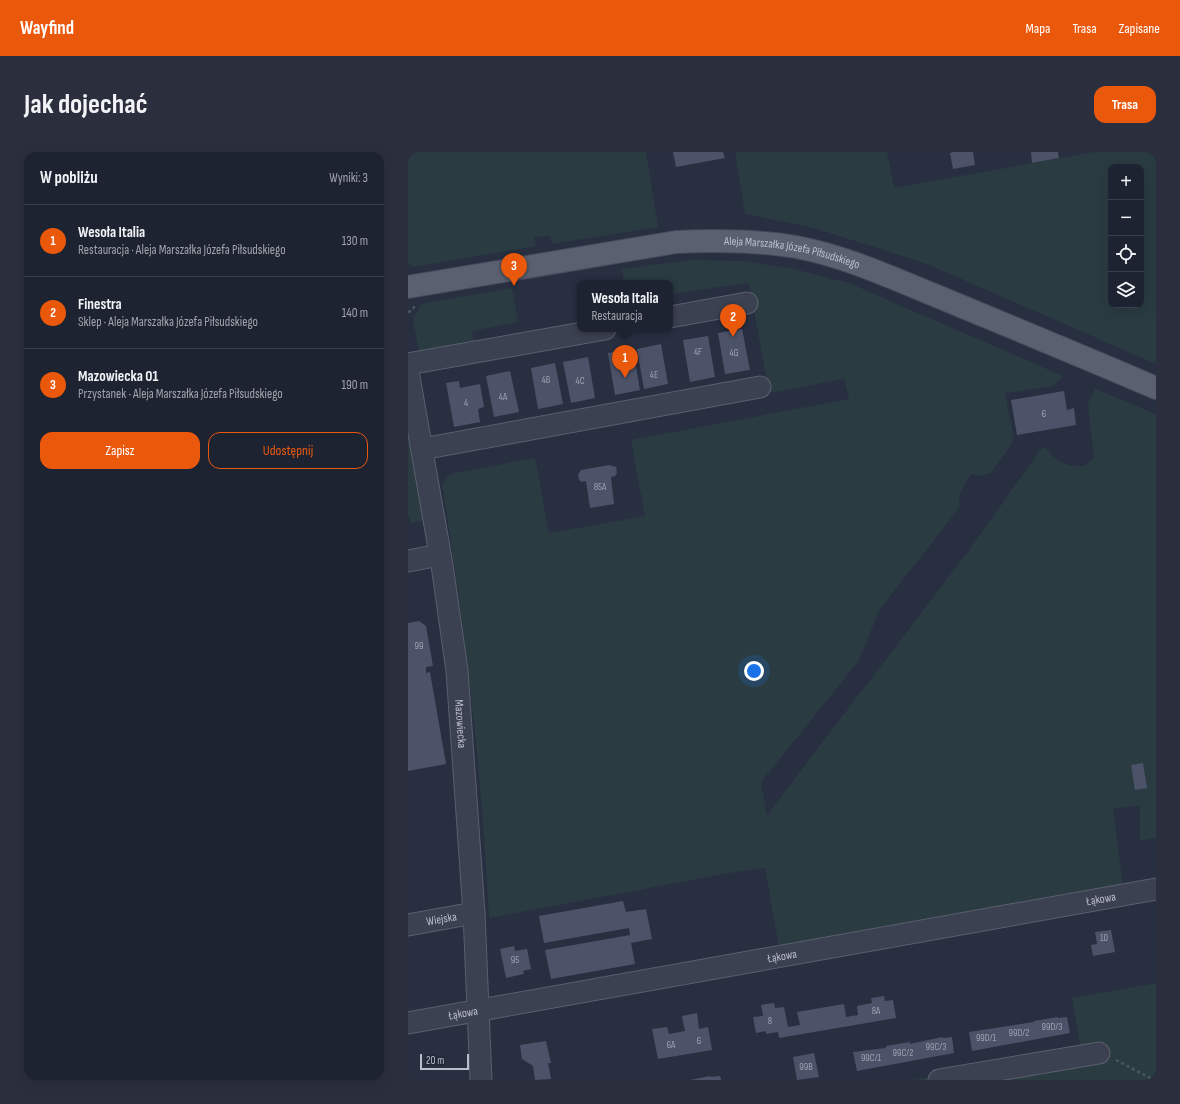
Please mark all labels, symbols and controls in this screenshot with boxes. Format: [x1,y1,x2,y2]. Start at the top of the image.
text: Wayfind [20,17,74,40]
text: Mapa [1025,20,1050,37]
text: Trasa [1072,20,1097,37]
text: Zapisane [1119,20,1160,37]
button: Trasa [1094,86,1156,123]
text: Jak dojechać [24,88,147,121]
map controls [1108,164,1144,308]
button: + [1108,164,1144,200]
text: W pobliżu [40,168,98,188]
text: Wyniki: 3 [329,170,368,186]
button: − [1108,200,1144,236]
text: Wesoła Italia [78,223,145,242]
text: 1 [50,233,56,249]
text: 130 m [342,233,368,249]
street label: Aleja Marszałka Józefa Piłsudskiego [723,233,862,272]
button: locate [1108,236,1144,272]
text: Restauracja · Aleja Marszałka Józefa Piłsudskiego [78,242,286,258]
pin: 3 [501,253,527,286]
button: layers [1108,272,1144,308]
popup [577,280,673,332]
text: Wesoła Italia [591,289,659,308]
text: Finestra [78,295,122,314]
pin: 2 [720,304,746,337]
text: 2 [50,305,56,321]
text: 140 m [342,305,368,321]
text: Restauracja [591,308,643,324]
text: Sklep · Aleja Marszałka Józefa Piłsudskiego [78,314,258,330]
pin: 1 [612,345,638,378]
house number: 4F [694,346,702,358]
house number: 4G [729,347,739,359]
text: Mazowiecka 01 [78,367,158,386]
house number: 4E [650,369,658,381]
house number: 4B [542,374,551,386]
house number: 4C [575,375,585,387]
text: 3 [50,377,56,393]
text: 190 m [341,377,368,393]
text: Przystanek · Aleja Marszałka Józefa Piłsudskiego [78,386,283,402]
house number: 4A [499,391,508,403]
house number: 4 [464,397,468,409]
house number: 6 [1042,408,1046,420]
button: Zapisz [40,432,200,469]
button: Udostępnij [208,432,368,469]
house number: 85A [594,481,607,493]
house number: 99 [415,640,423,652]
your location [744,661,764,681]
street label: Mazowiecka [452,699,470,749]
street label: Łąkowa [1084,889,1117,909]
street label: Wiejska [425,909,458,929]
house number: 10 [1100,932,1108,944]
street label: Łąkowa [765,946,798,966]
house number: 95 [511,954,519,966]
street label: Łąkowa [446,1003,479,1023]
house number: 8A [872,1005,881,1017]
house number: 8 [768,1015,772,1027]
house number: 99D/3 [1042,1021,1062,1033]
house number: 99D/2 [1009,1027,1029,1039]
house number: 99D/1 [976,1032,997,1044]
house number: 6 [697,1035,701,1047]
house number: 6A [667,1039,676,1051]
house number: 99C/3 [926,1041,946,1053]
house number: 99C/2 [893,1047,913,1059]
scale bar [420,1052,469,1071]
house number: 99C/1 [861,1052,882,1064]
text: 20 m [426,1054,444,1067]
house number: 99B [799,1061,813,1073]

